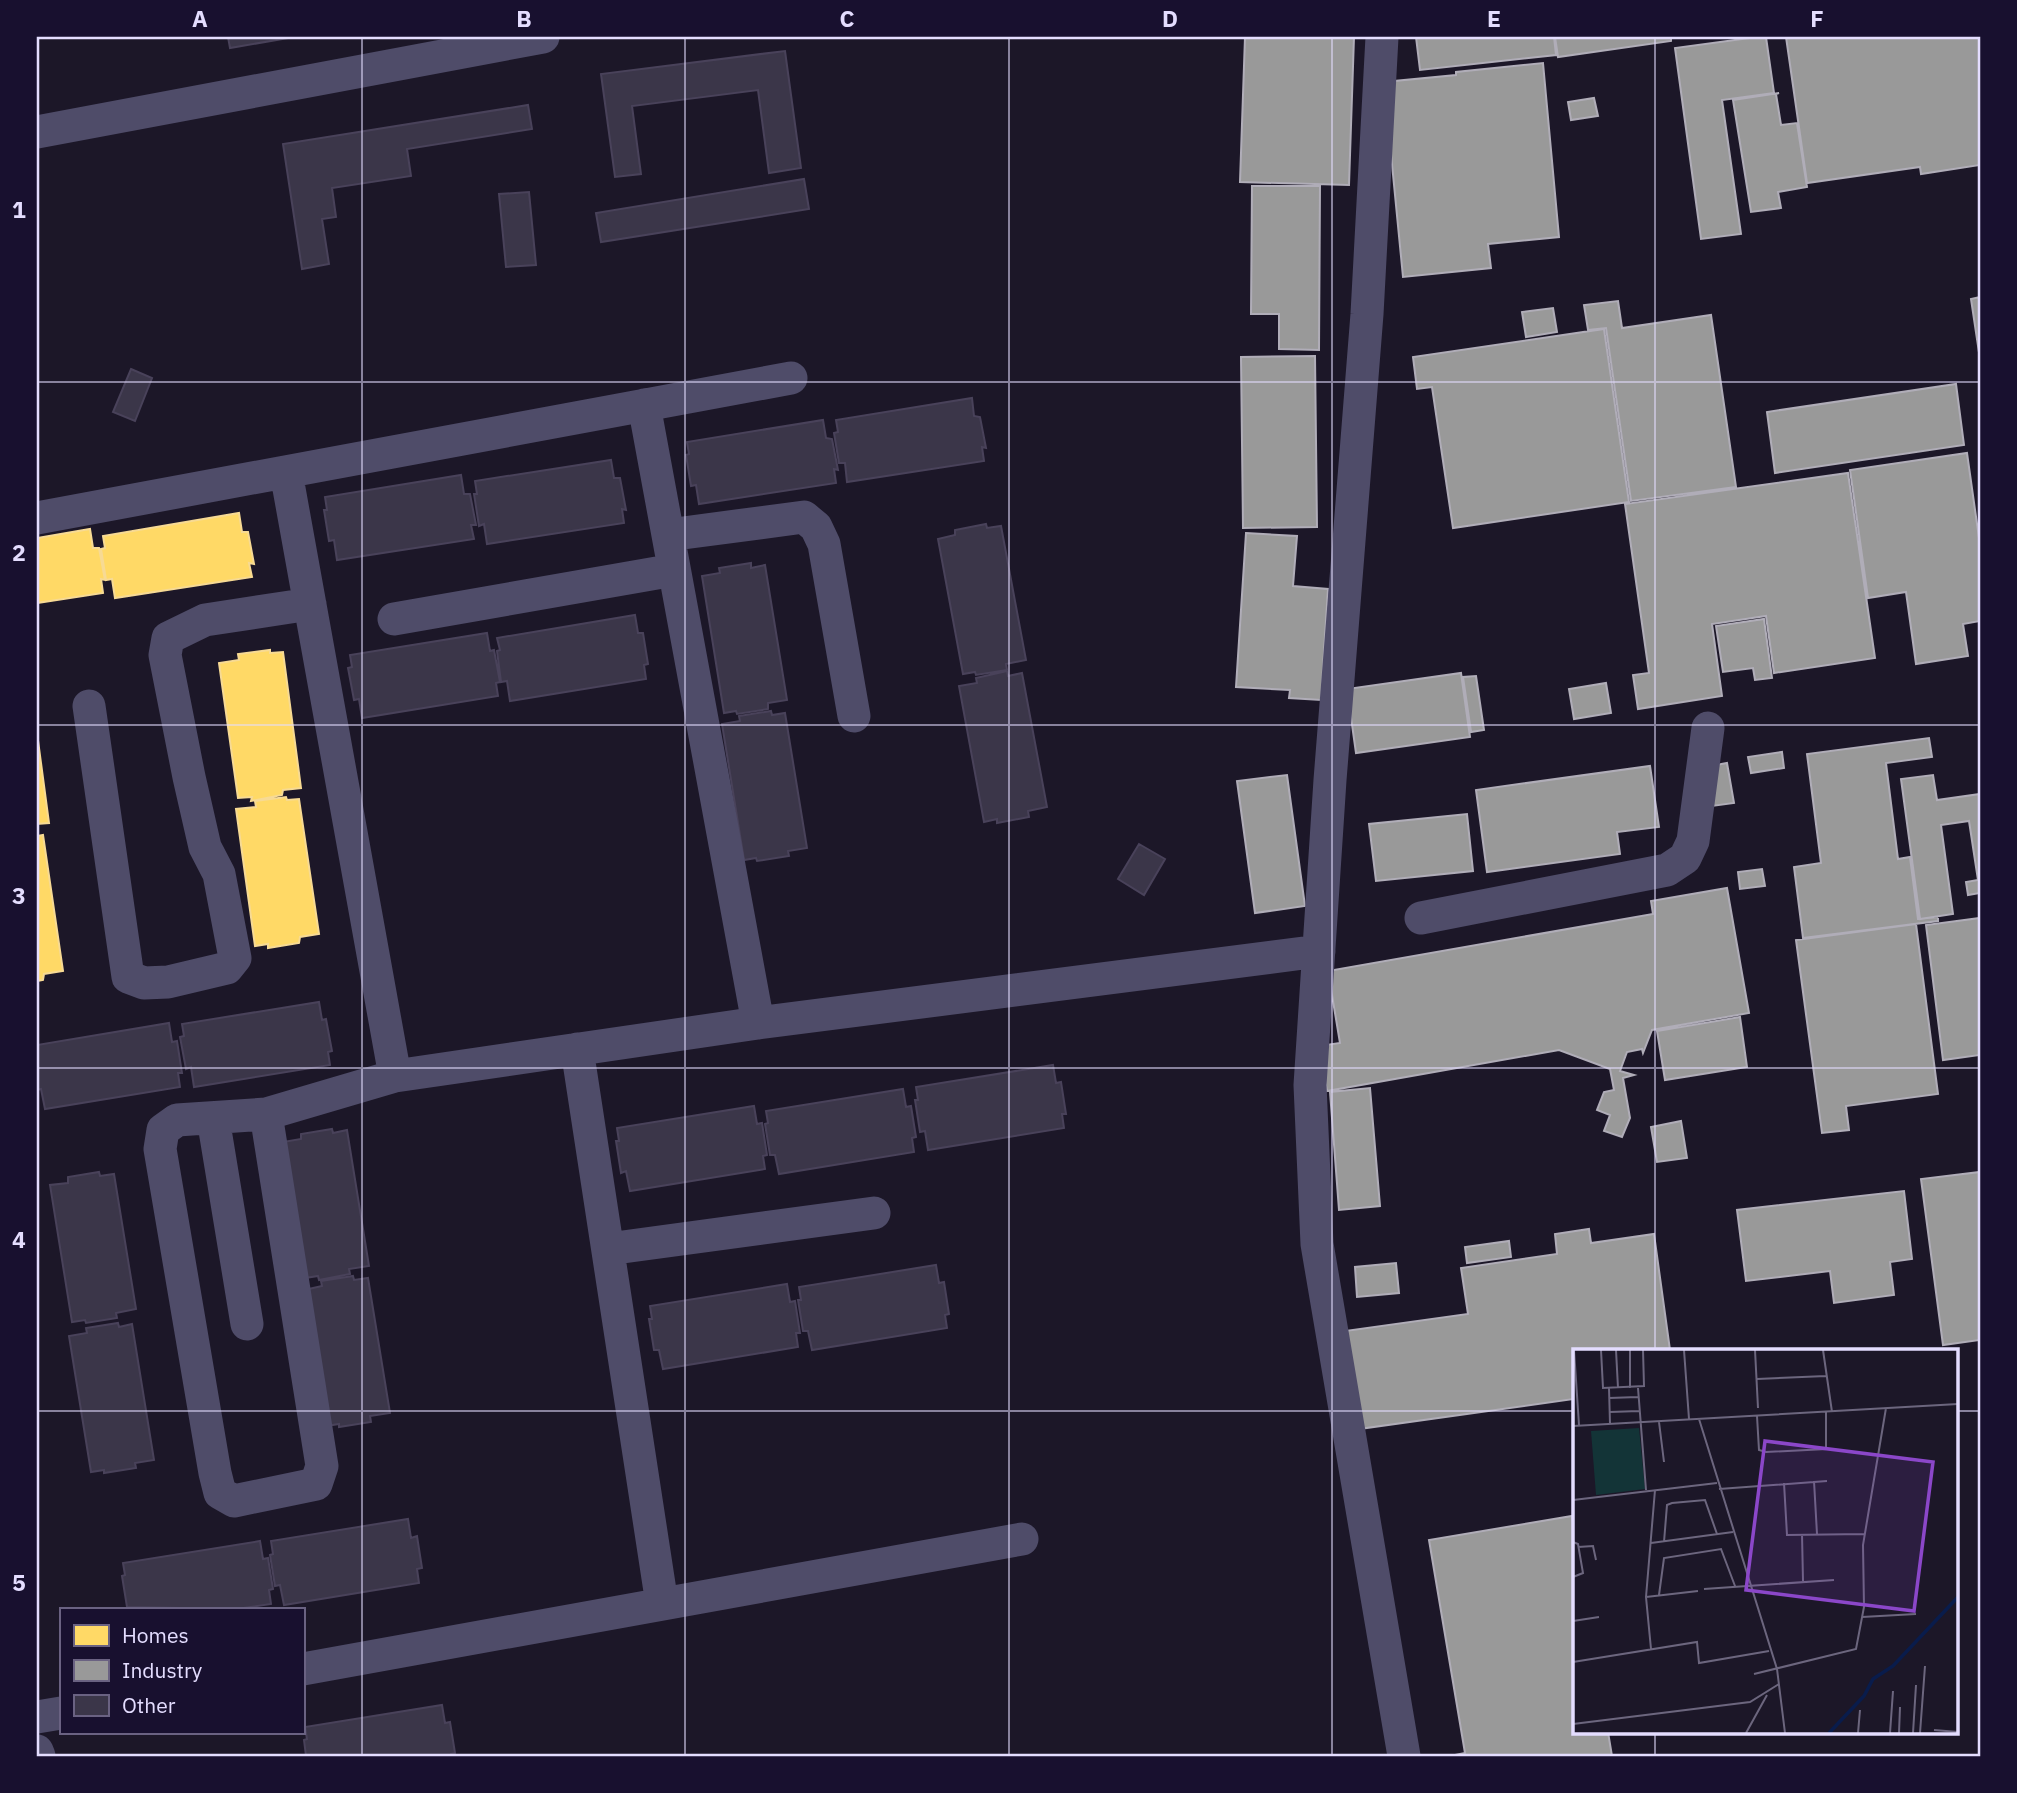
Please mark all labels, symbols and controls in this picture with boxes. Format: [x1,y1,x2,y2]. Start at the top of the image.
text: A [192,3,208,33]
text: B [516,3,532,33]
text: C [840,3,855,33]
text: D [1162,3,1178,33]
text: E [1487,3,1501,33]
text: F [1810,3,1824,33]
text: 1 [12,194,26,224]
text: 2 [12,537,26,567]
text: 3 [12,880,26,910]
text: 4 [12,1224,26,1254]
inset map [1573,1349,1958,1734]
text: 5 [12,1567,26,1597]
legend [60,1608,304,1734]
text: Homes [122,1621,189,1649]
text: Industry [122,1656,203,1684]
text: Other [122,1691,176,1719]

